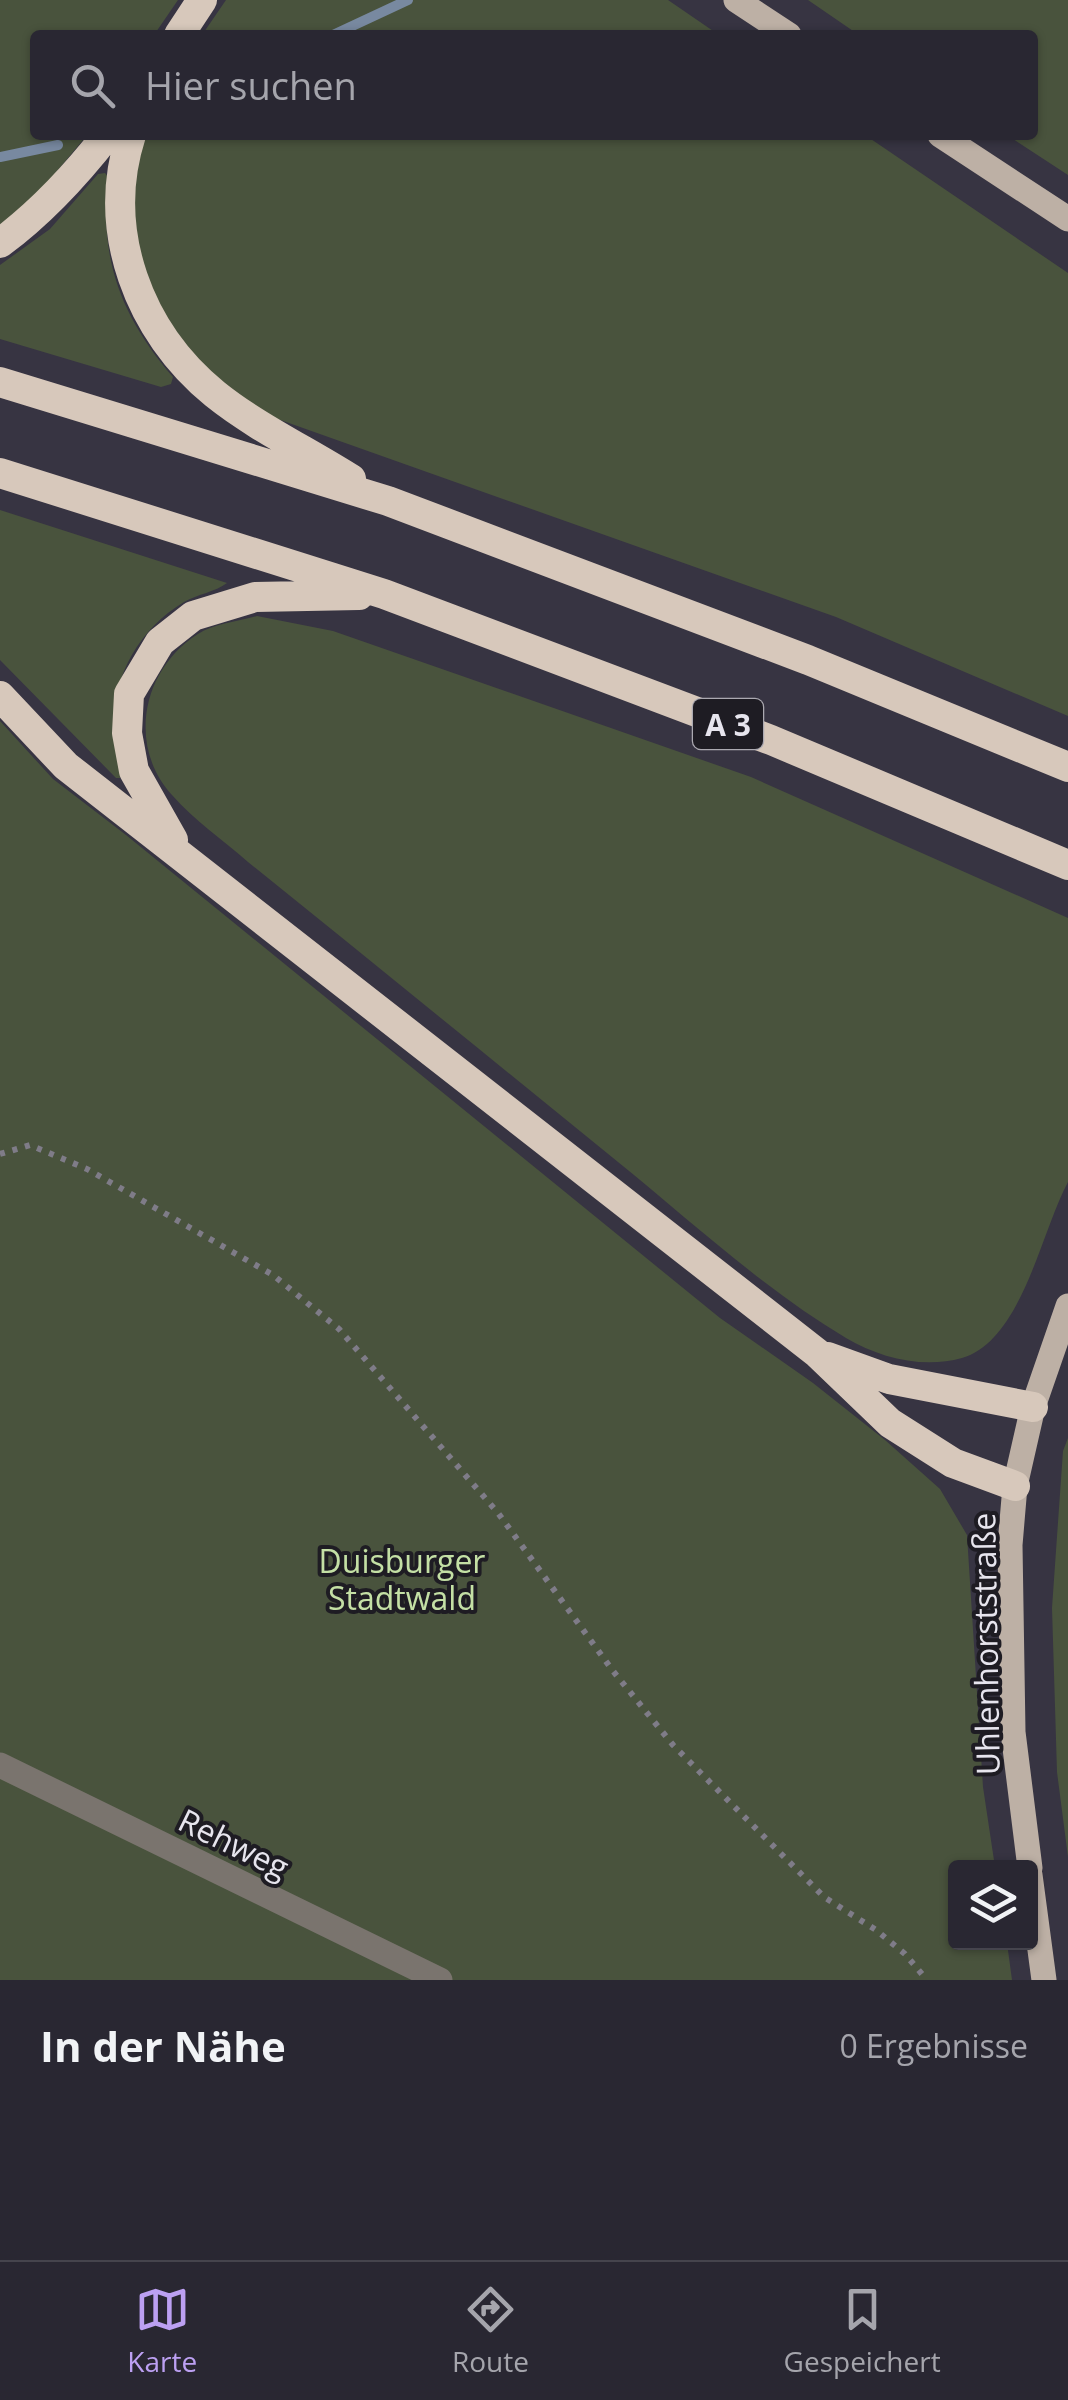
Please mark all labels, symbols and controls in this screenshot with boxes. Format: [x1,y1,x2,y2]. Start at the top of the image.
search box [30,30,1038,140]
icon: search [65,58,120,113]
text: Hier suchen [145,59,357,111]
road number: A 3 [693,699,763,749]
street label: Uhlenhorststraße [961,1512,1009,1776]
park label: Duisburger Stadtwald [319,1539,485,1619]
street label: Rehweg [172,1798,296,1888]
map controls [948,1860,1038,1950]
button: layers [948,1860,1038,1950]
text: In der Nähe [40,2017,286,2074]
text: 0 Ergebnisse [839,2024,1028,2067]
tab: Karte [127,2282,197,2380]
tab: Route [452,2282,529,2380]
tab: Gespeichert [784,2282,941,2380]

